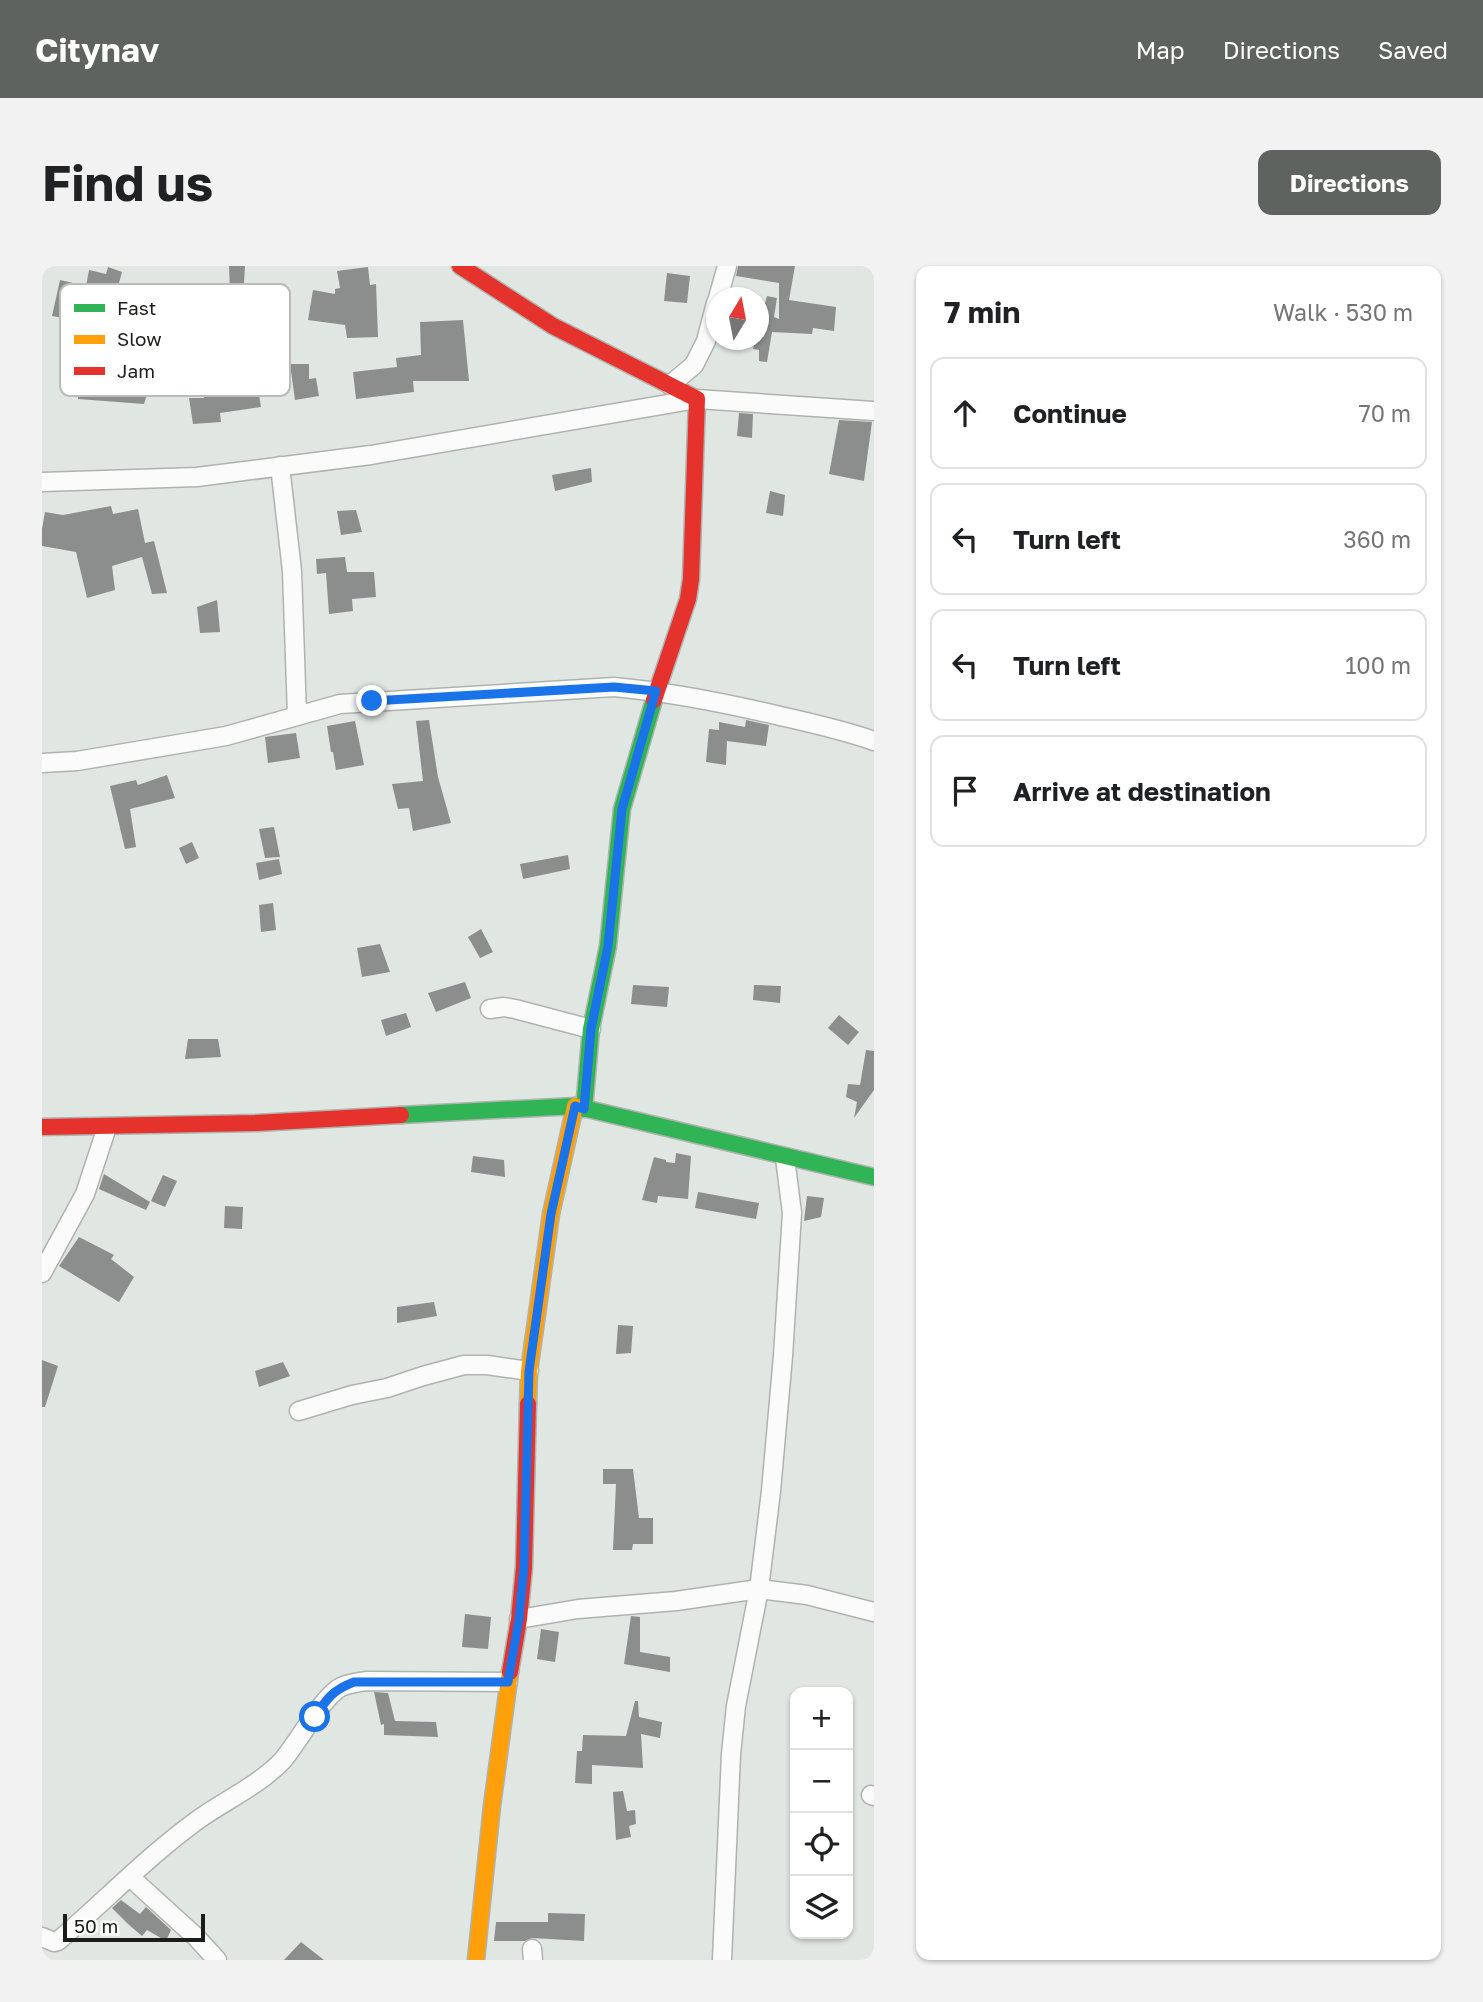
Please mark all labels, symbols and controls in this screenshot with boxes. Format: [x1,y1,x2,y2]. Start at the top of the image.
text: Citynav [35,30,159,69]
text: Map [1136,35,1185,64]
text: Directions [1223,35,1340,64]
text: Saved [1378,35,1448,64]
button: Directions [1258,150,1441,215]
text: Find us [42,153,213,212]
legend [60,284,290,396]
north arrow [706,287,769,350]
text: 7 min [944,294,1020,330]
text: Fast [117,296,156,319]
text: Walk · 530 m [1273,298,1413,326]
text: Slow [117,327,162,350]
text: Jam [117,359,155,382]
icon: ahead [946,394,984,432]
text: Continue [1013,398,1127,429]
text: 70 m [1358,399,1411,427]
icon: left [946,520,984,558]
text: Turn left [1013,524,1121,555]
text: 360 m [1343,525,1411,553]
icon: left [946,646,984,684]
text: Turn left [1013,650,1121,681]
text: 100 m [1345,651,1411,679]
route end [356,685,387,716]
icon: arrive [946,772,984,810]
text: Arrive at destination [1013,776,1271,807]
map controls [790,1687,853,1939]
button: + [790,1687,853,1750]
route start [299,1701,330,1732]
button: − [790,1750,853,1813]
button: locate [790,1813,853,1876]
button: layers [790,1876,853,1939]
scale bar [63,1911,205,1943]
text: 50 m [74,1914,118,1937]

